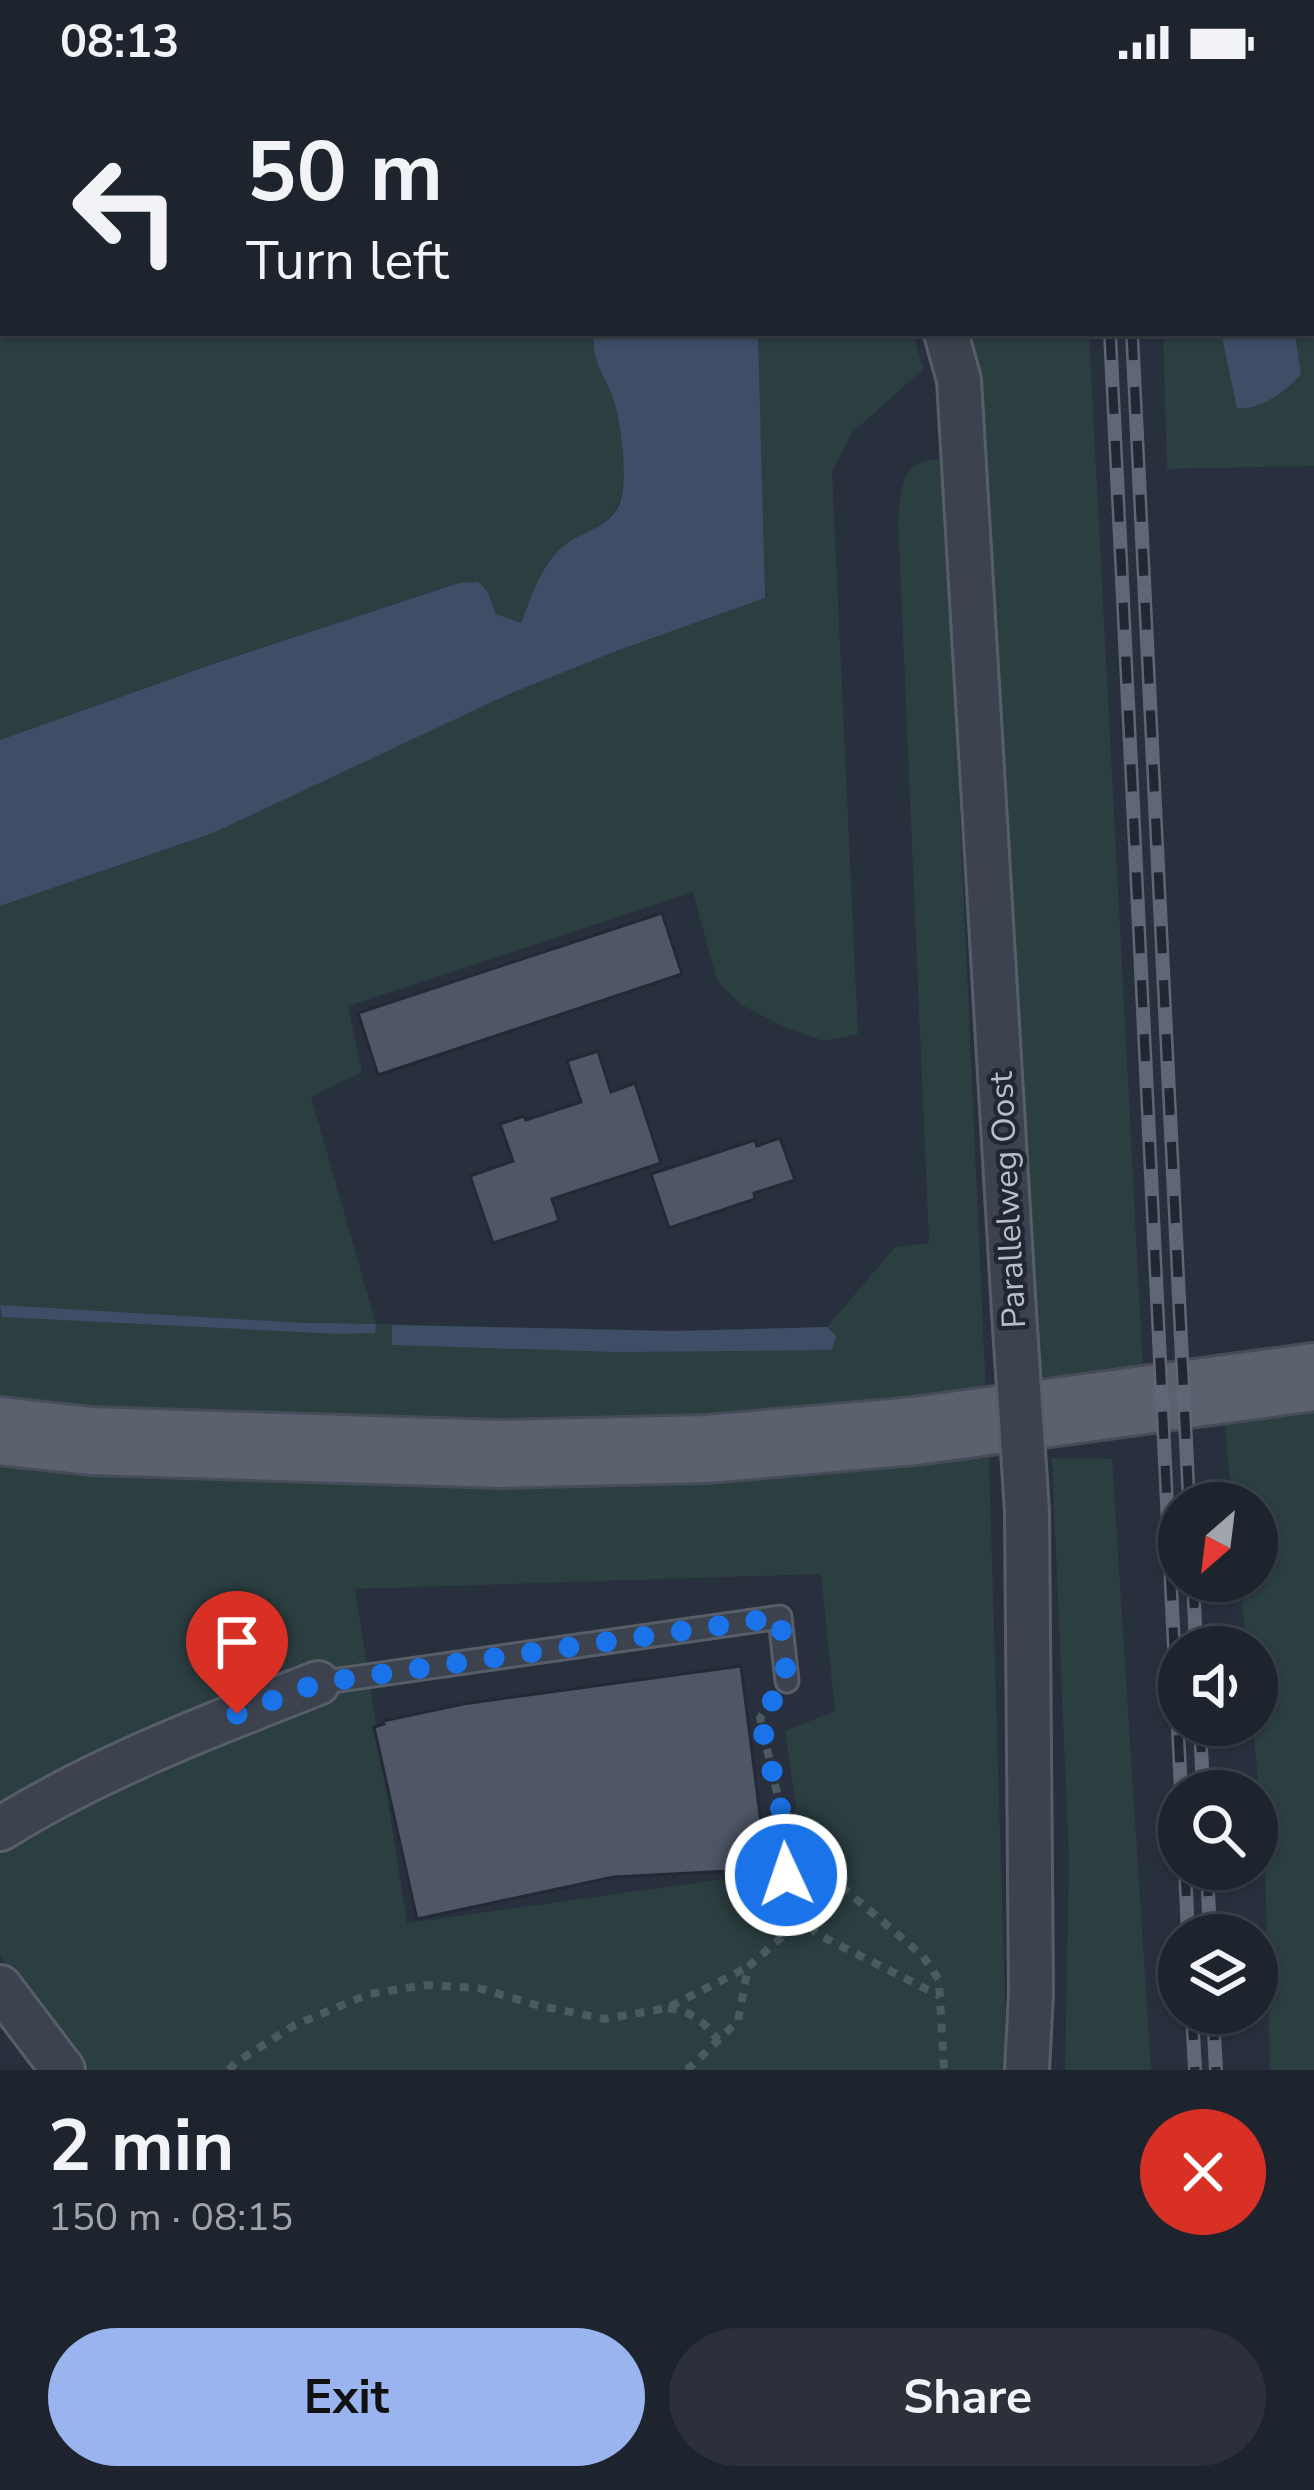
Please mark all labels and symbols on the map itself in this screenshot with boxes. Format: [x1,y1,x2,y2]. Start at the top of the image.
street label: Parallelweg Oost [979,1070,1037,1329]
north arrow [1158,1482,1278,1602]
pin [186,1591,288,1714]
position arrow [723,1812,849,1938]

